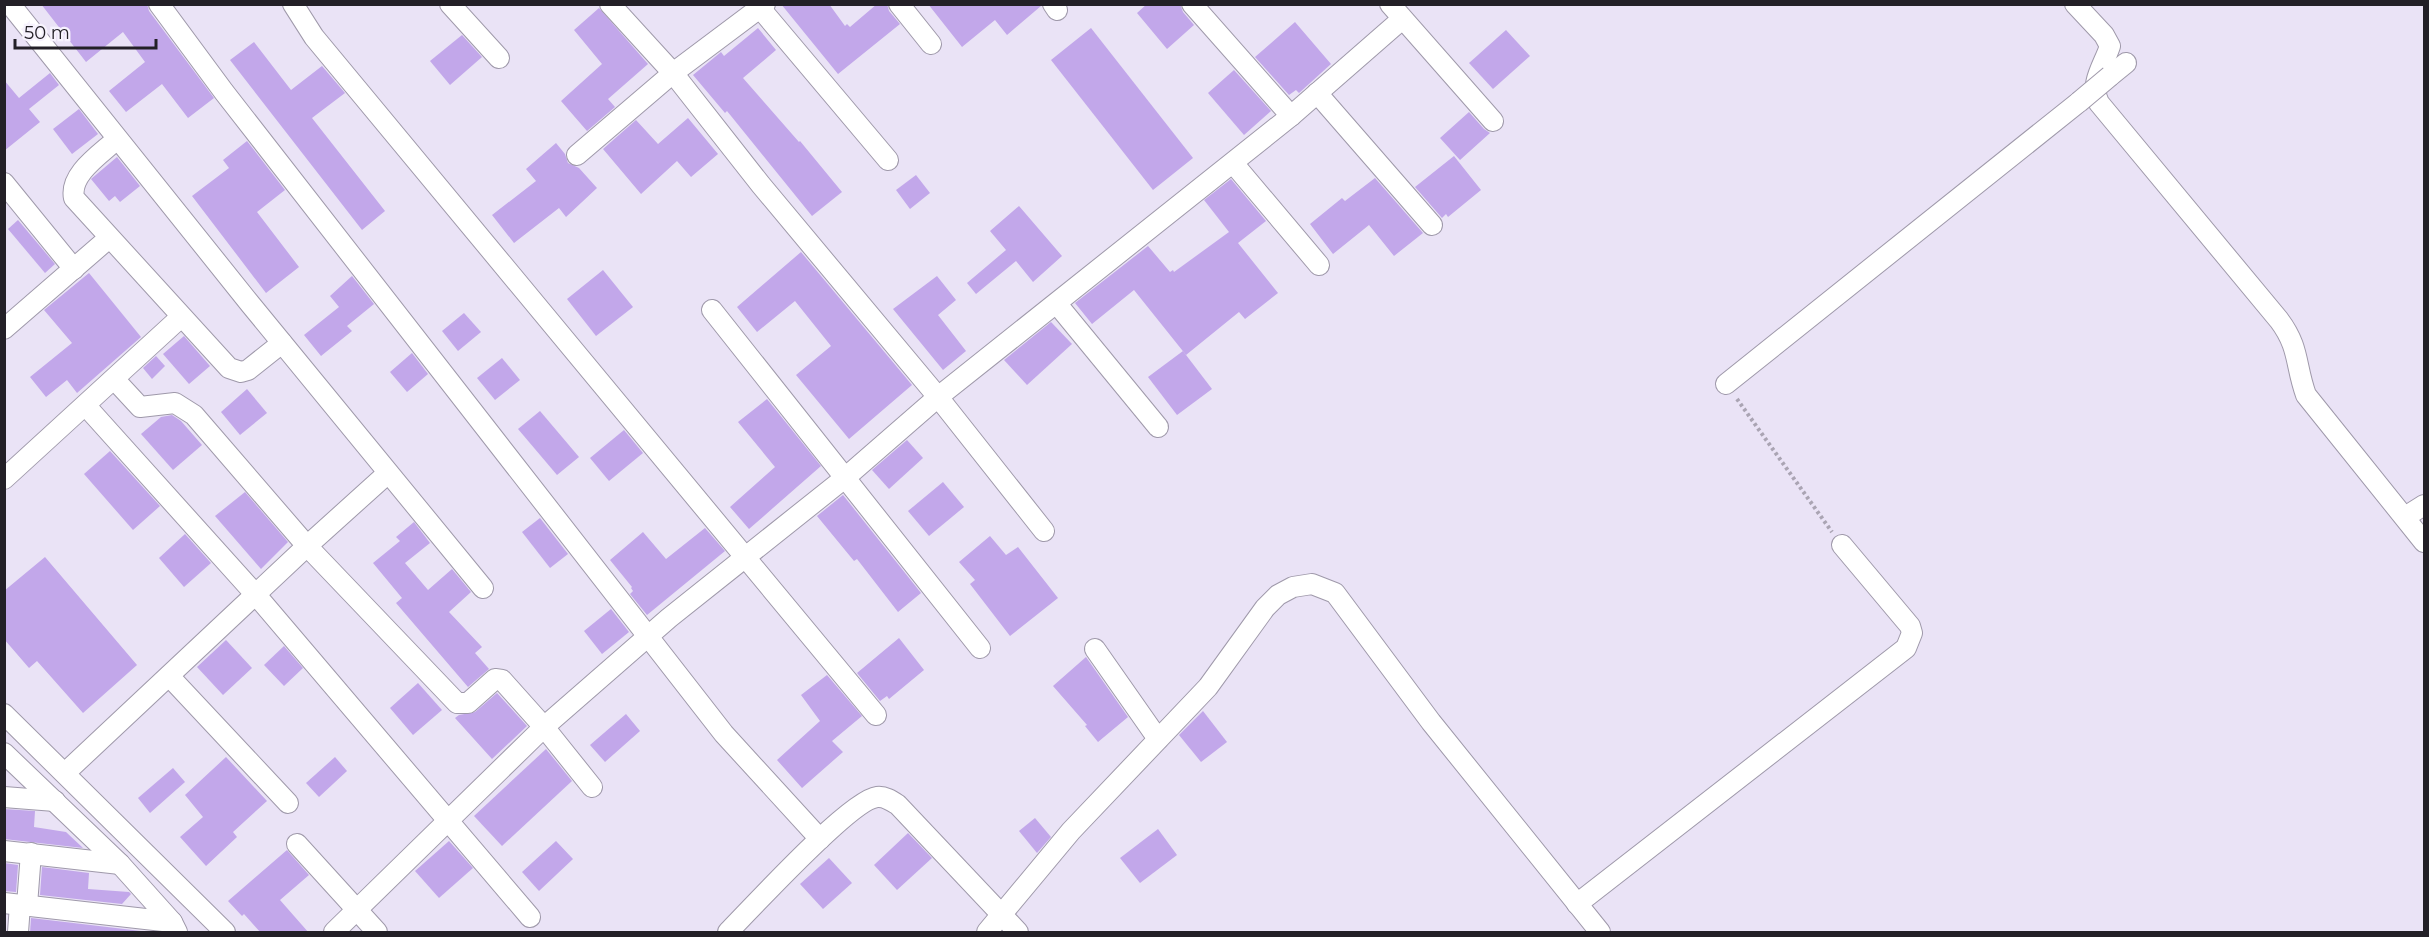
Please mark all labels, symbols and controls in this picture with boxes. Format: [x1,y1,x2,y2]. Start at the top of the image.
scale bar [15,12,156,50]
text: 50 m [24,22,70,44]

